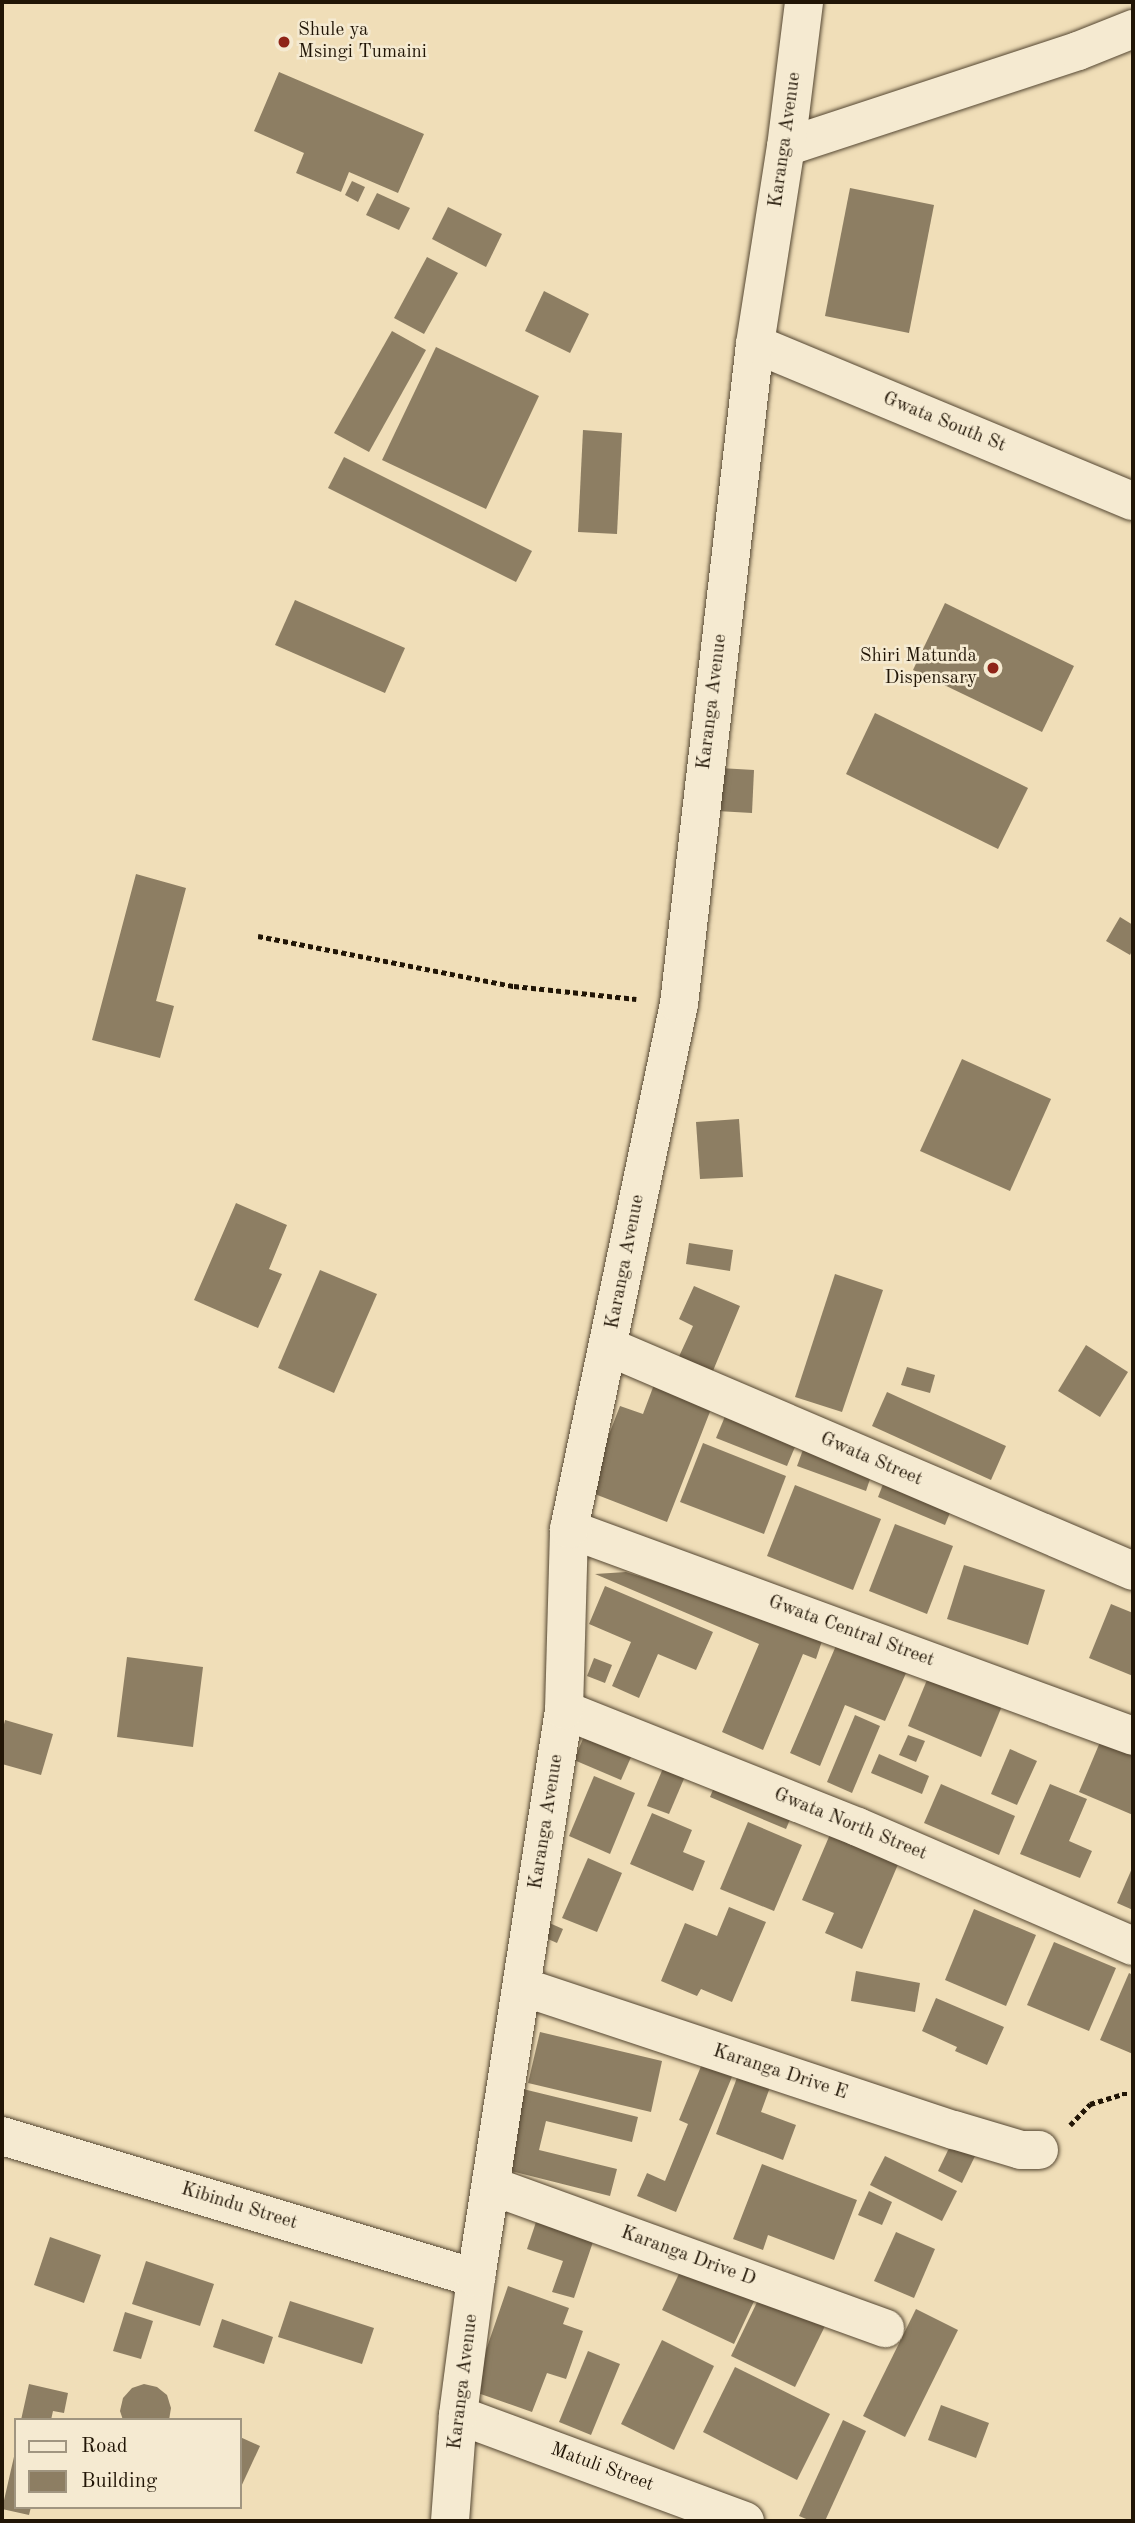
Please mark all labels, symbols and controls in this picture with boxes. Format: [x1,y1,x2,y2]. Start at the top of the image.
place label: Shule ya Msingi Tumaini [298,20,427,64]
marker: Shule ya Msingi Tumaini [276,34,292,50]
street label: Karanga Avenue [765,71,807,209]
street label: Gwata South St [879,388,1009,458]
street label: Karanga Avenue [693,633,733,771]
place label: Shiri Matunda Dispensary [860,646,977,690]
marker: Shiri Matunda Dispensary [983,658,1003,678]
street label: Karanga Avenue [602,1193,650,1331]
street label: Gwata Street [816,1428,926,1492]
street label: Gwata Central Street [765,1591,937,1673]
street label: Karanga Avenue [525,1753,569,1891]
street label: Gwata North Street [770,1784,930,1866]
street label: Karanga Drive E [710,2040,850,2106]
street label: Kibindu Street [178,2179,300,2235]
street label: Karanga Drive D [617,2222,759,2292]
street label: Karanga Avenue [444,2313,484,2451]
legend [14,2418,242,2509]
text: Road [81,2436,128,2457]
street label: Matuli Street [547,2439,657,2497]
text: Building [81,2471,157,2492]

